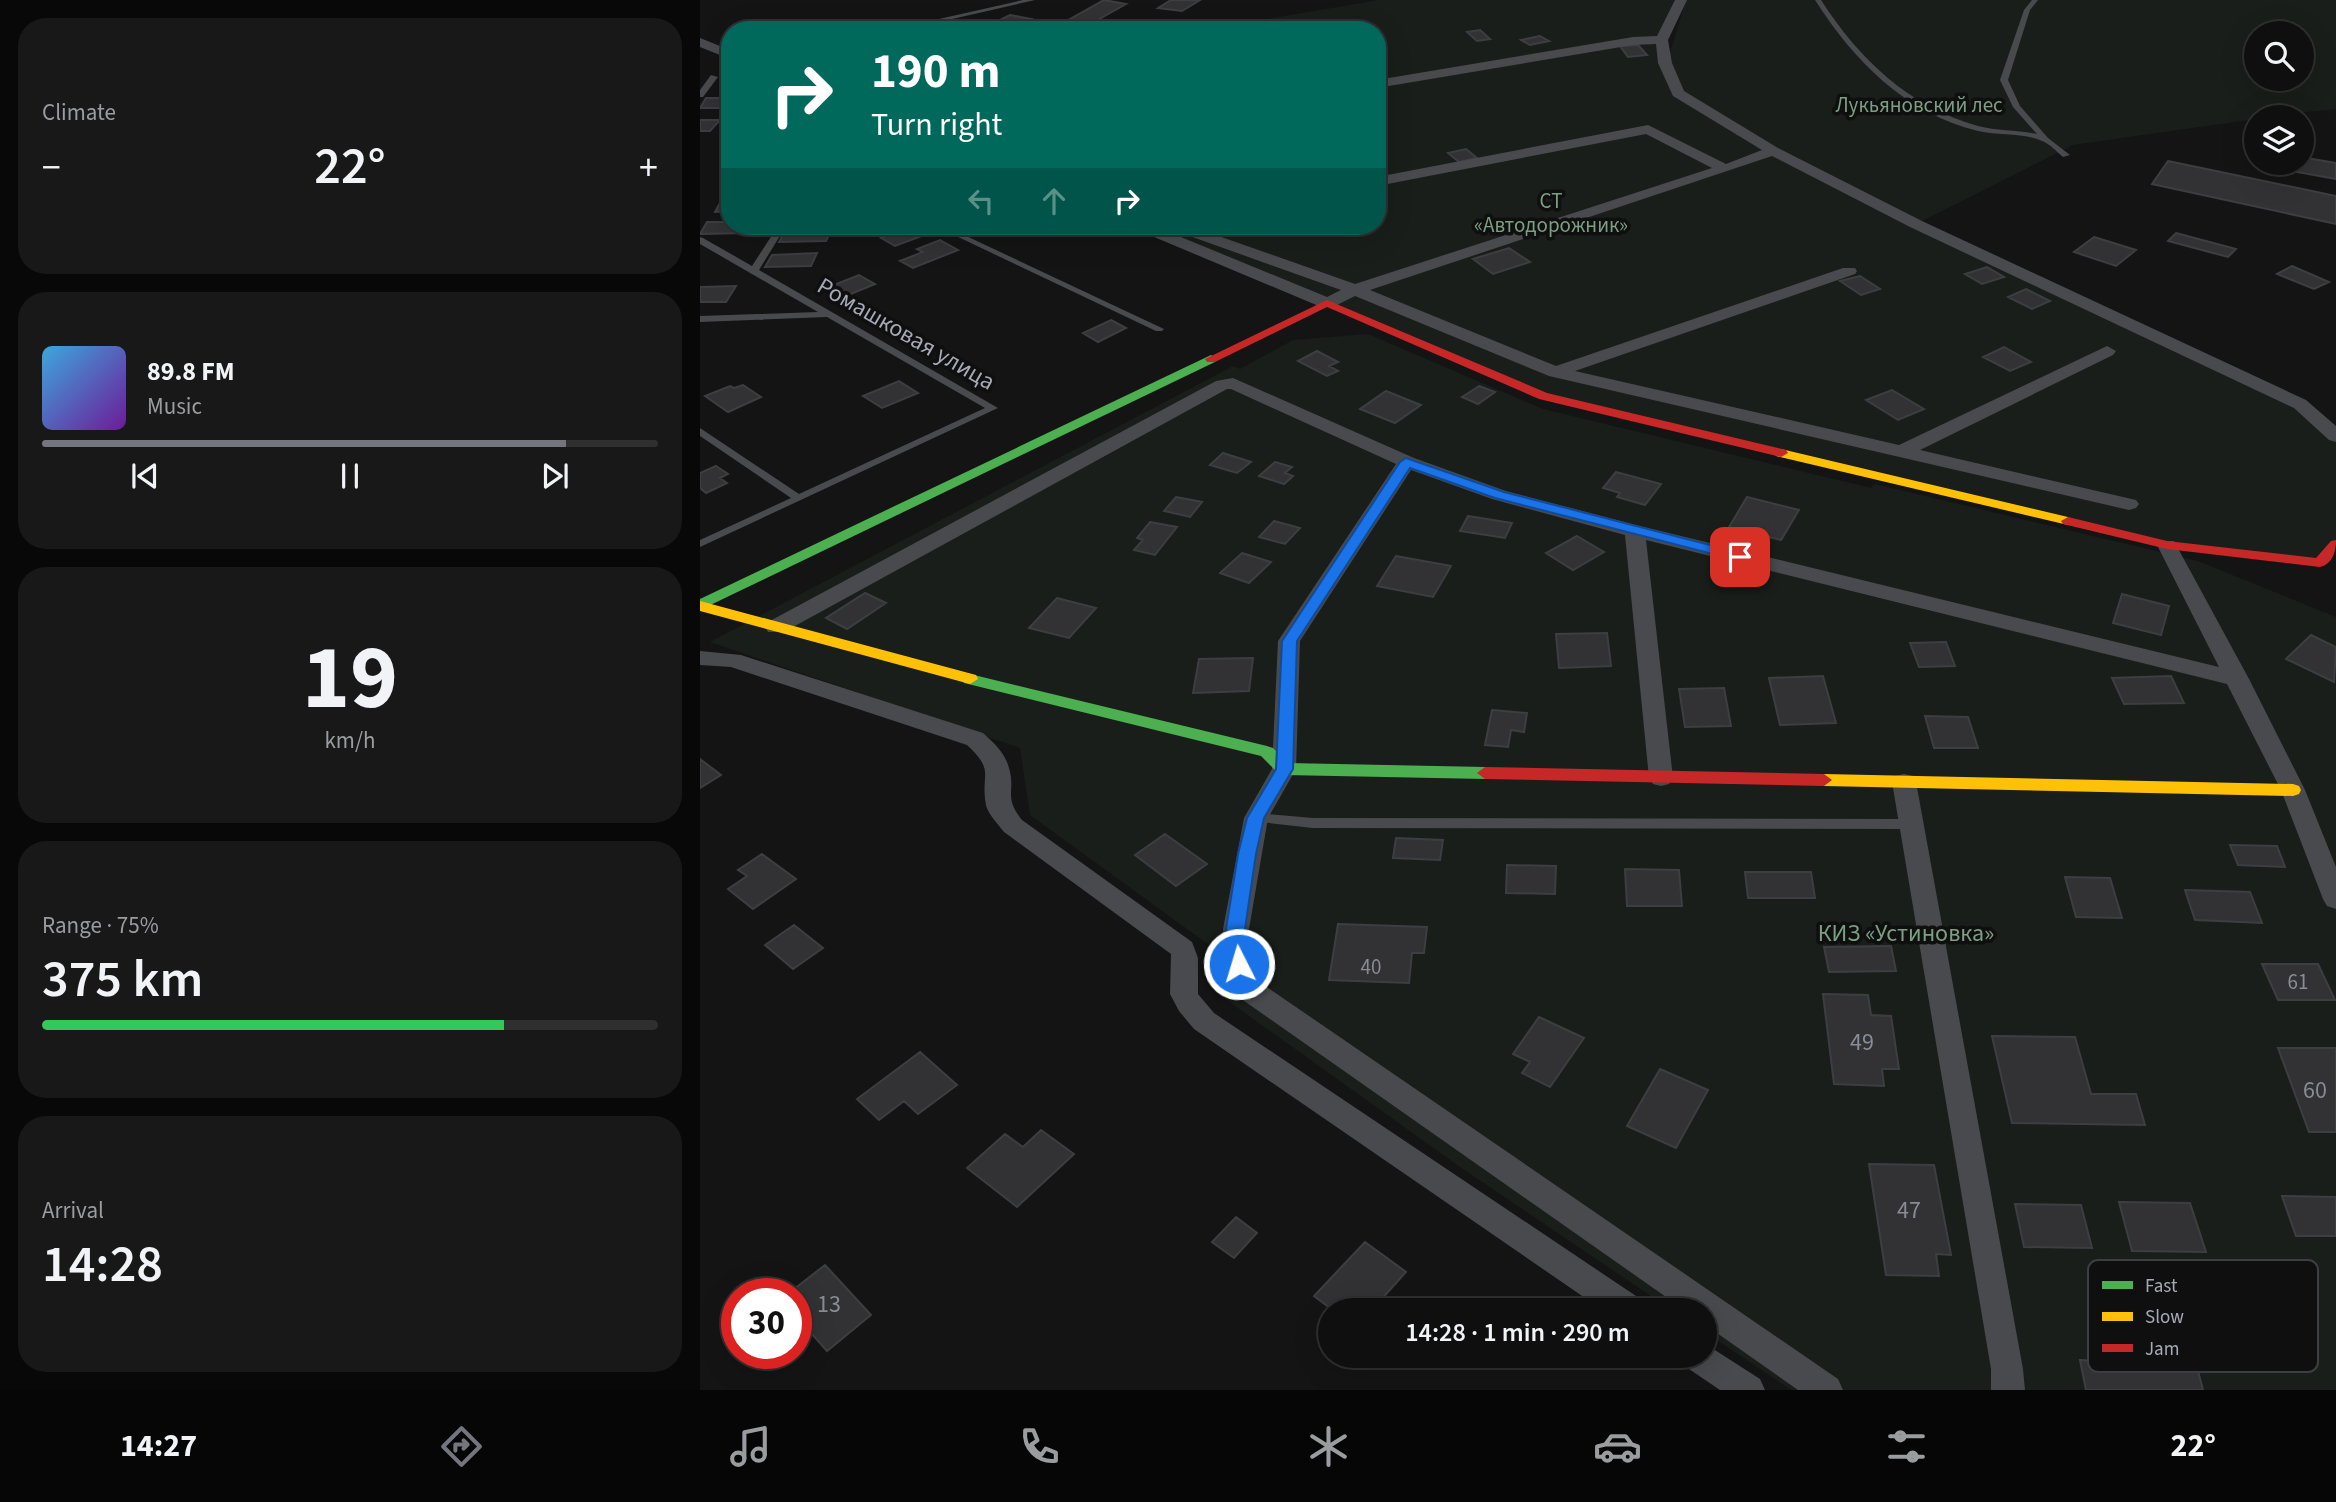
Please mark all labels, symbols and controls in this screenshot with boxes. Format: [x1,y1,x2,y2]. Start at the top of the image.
map controls [2244,21,2314,175]
button: search [2244,21,2314,91]
text: 190 m [871,37,1000,107]
icon: right [756,49,847,140]
park label: Лукьяновский лес [1835,90,2003,120]
text: Climate [42,96,116,129]
text: Turn right [871,102,1002,148]
button: layers [2244,105,2314,175]
text: 22° [314,130,386,204]
text: − [42,141,61,195]
text: + [639,141,658,195]
icon: left [962,182,1000,220]
icon: ahead [1035,182,1073,220]
icon: right [1108,182,1146,220]
park label: СТ «Автодорожник» [1474,186,1628,240]
street label: Ромашковая улица [811,269,1001,399]
text: 89.8 FM [147,353,235,390]
text: Music [147,390,202,423]
icon: previous [126,457,164,495]
icon: pause [331,457,369,495]
icon: next [536,457,574,495]
pin [1710,527,1770,587]
icon: arrive [1721,538,1759,576]
text: 19 [302,614,398,743]
text: km/h [324,724,376,757]
text: Range · 75% [42,909,159,942]
park label: КИЗ «Устиновка» [1818,916,1994,951]
position arrow [1202,927,1276,1001]
text: 375 km [42,943,203,1017]
house number: 40 [1361,952,1381,982]
house number: 61 [2288,967,2308,997]
house number: 49 [1850,1025,1874,1060]
house number: 60 [2303,1073,2327,1108]
house number: 47 [1897,1193,1921,1228]
text: Arrival [42,1194,104,1227]
text: 14:28 [42,1228,163,1302]
legend [2088,1260,2318,1372]
text: Fast [2145,1273,2178,1300]
speed limit sign: 30 [721,1278,812,1369]
house number: 13 [817,1287,841,1322]
text: Slow [2145,1304,2184,1331]
text: 14:28 · 1 min · 290 m [1405,1314,1630,1351]
text: Jam [2145,1336,2179,1363]
icon: directions [437,1422,486,1471]
icon: music [726,1422,775,1471]
icon: phone [1015,1422,1064,1471]
icon: climate [1304,1422,1353,1471]
icon: car [1593,1422,1642,1471]
icon: filters [1882,1422,1931,1471]
text: 14:27 [120,1423,197,1469]
text: 22° [2170,1423,2216,1469]

